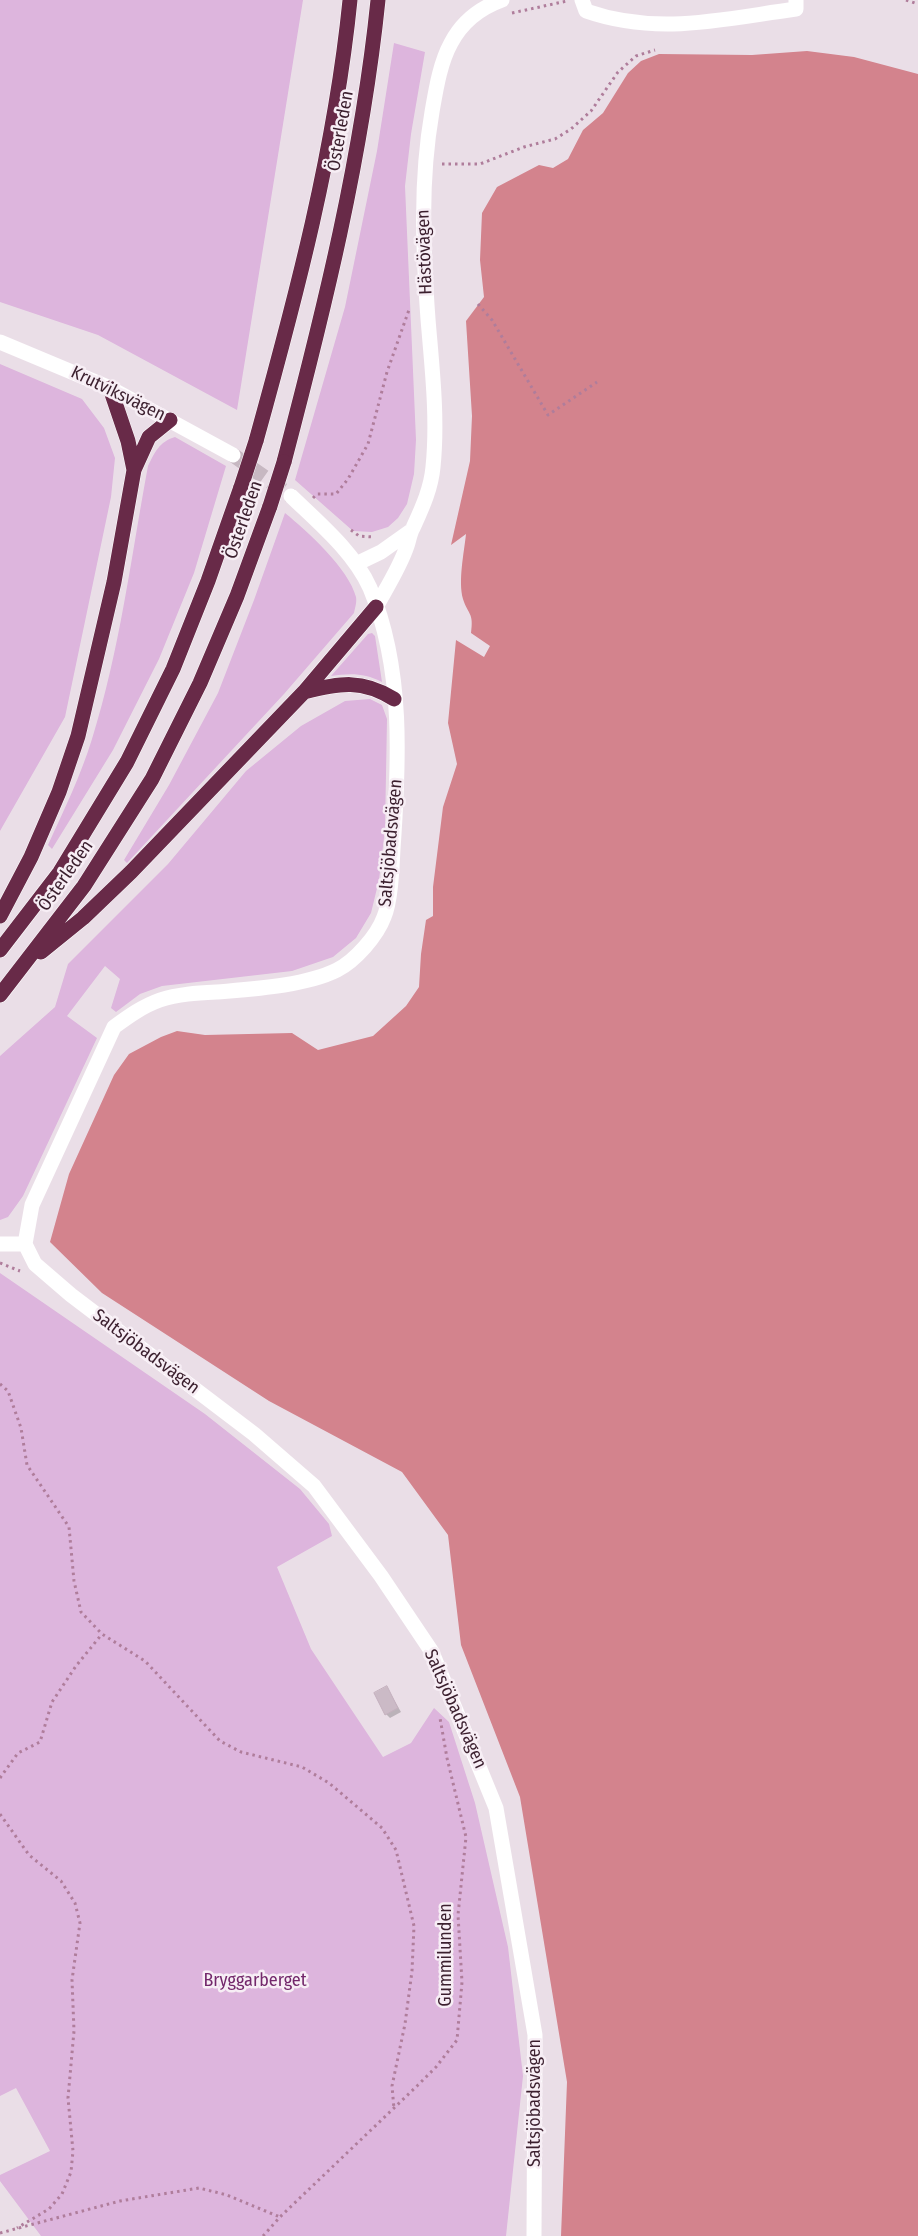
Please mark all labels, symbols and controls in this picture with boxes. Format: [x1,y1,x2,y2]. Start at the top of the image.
street label: Österleden [323,89,359,173]
street label: Hästövägen [413,209,437,295]
street label: Krutviksvägen [67,362,169,426]
street label: Österleden [221,478,267,562]
street label: Saltsjöbadsvägen [375,778,407,908]
street label: Österleden [34,836,98,916]
street label: Saltsjöbadsvägen [88,1305,204,1399]
street label: Saltsjöbadsvägen [419,1646,491,1772]
street label: Gummilunden [435,1903,457,2007]
park label: Bryggarberget [203,1970,307,1992]
street label: Saltsjöbadsvägen [524,2039,546,2167]

